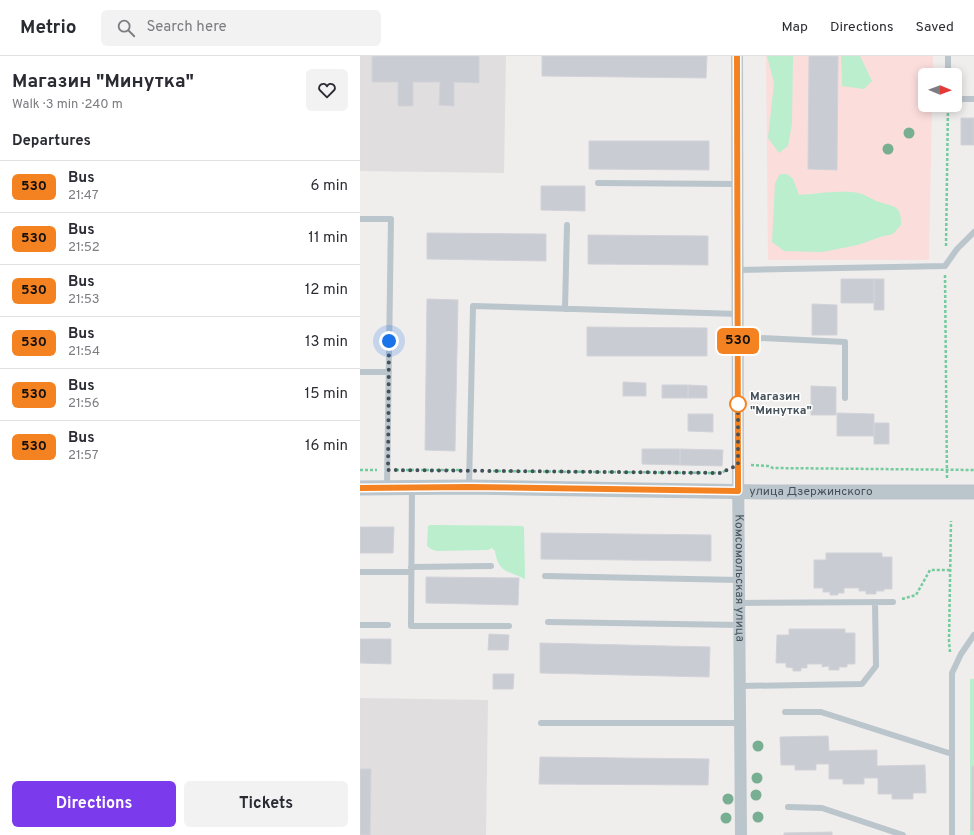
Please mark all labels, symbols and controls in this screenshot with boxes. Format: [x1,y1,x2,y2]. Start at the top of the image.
search box [101,10,381,46]
text: Metrio [20,16,77,40]
icon: search [115,17,137,39]
text: Search here [147,18,227,37]
text: Map [782,19,808,36]
text: Directions [830,19,894,36]
text: Saved [916,19,954,36]
north arrow [918,68,962,112]
map controls [918,68,962,112]
button: heart [306,69,348,111]
text: Магазин "Минутка" [12,70,194,94]
text: Walk · 3 min · 240 m [12,97,123,113]
text: Departures [12,132,91,151]
text: Bus [68,169,95,188]
text: 6 min [311,177,348,196]
text: 530 [21,178,47,195]
text: 21:47 [68,188,98,204]
text: Bus [68,221,95,240]
text: 11 min [308,229,348,248]
text: 530 [21,230,47,247]
text: 21:52 [68,240,100,256]
text: Bus [68,273,95,292]
text: 12 min [305,281,348,300]
text: 530 [21,282,47,299]
text: 21:53 [68,292,100,308]
text: Bus [68,325,95,344]
line badge: 530 [715,328,761,354]
your location [379,331,399,351]
text: 530 [725,332,751,349]
text: 13 min [305,333,348,352]
text: 530 [21,334,47,351]
text: 21:54 [68,344,100,360]
text: Bus [68,377,95,396]
text: 15 min [305,385,348,404]
text: 530 [21,386,47,403]
place label: Магазин "Минутка" [750,389,812,419]
marker: Магазин "Минутка" [729,395,747,413]
text: 21:56 [68,396,100,412]
text: Bus [68,429,95,448]
text: 16 min [305,437,348,456]
text: 530 [21,438,47,455]
text: 21:57 [68,448,98,464]
street label: улица Дзержинского [749,484,873,500]
street label: Комсомольская улица [730,514,747,642]
button: Directions [12,781,176,827]
button: Tickets [184,781,348,827]

